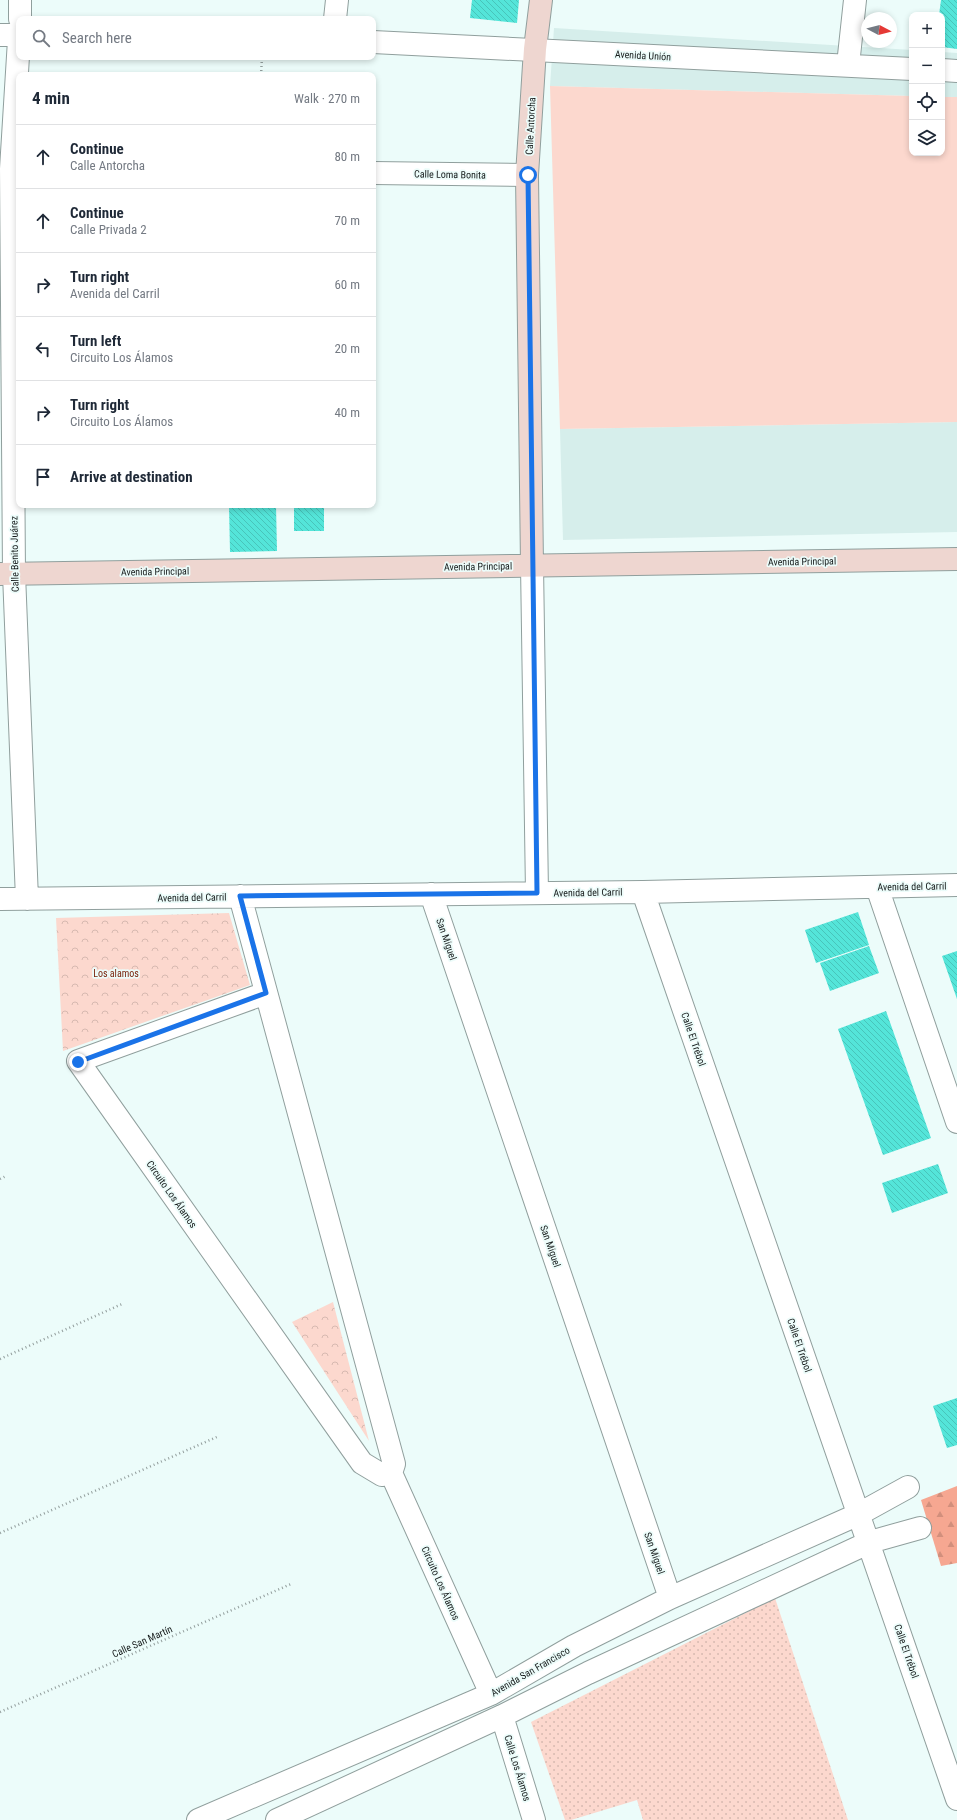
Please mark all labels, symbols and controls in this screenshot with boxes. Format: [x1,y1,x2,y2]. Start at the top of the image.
north arrow [861,12,897,48]
map controls [909,12,945,156]
button: + [909,12,945,48]
search box [16,16,376,60]
icon: search [30,27,52,49]
text: Search here [62,29,132,47]
button: − [909,48,945,84]
street label: Avenida Unión [615,49,671,62]
button: locate [909,84,945,120]
text: 4 min [32,88,70,108]
text: Walk · 270 m [294,91,360,106]
street label: Calle Antorcha [523,97,538,155]
button: layers [909,120,945,156]
text: Continue [70,140,124,158]
icon: ahead [32,146,54,168]
text: 80 m [334,149,360,164]
text: Calle Antorcha [70,158,145,173]
route start [519,166,537,184]
street label: Calle Loma Bonita [414,168,486,181]
text: Continue [70,204,124,222]
icon: ahead [32,210,54,232]
text: 70 m [334,213,360,228]
text: Calle Privada 2 [70,222,147,237]
text: Turn right [70,268,129,286]
icon: right [32,274,54,296]
text: 60 m [334,277,360,292]
text: Avenida del Carril [70,286,160,301]
text: Turn left [70,332,121,350]
icon: left [32,338,54,360]
text: 20 m [334,341,360,356]
text: Circuito Los Álamos [70,350,173,365]
text: Turn right [70,396,129,414]
icon: right [32,402,54,424]
text: 40 m [334,405,360,420]
text: Circuito Los Álamos [70,414,173,429]
icon: arrive [32,466,54,488]
text: Arrive at destination [70,468,193,486]
street label: Calle Benito Juárez [8,516,21,592]
street label: Avenida Principal [768,555,836,568]
street label: Avenida Principal [444,560,512,573]
street label: Avenida Principal [121,565,189,578]
street label: Avenida del Carril [877,880,947,893]
street label: Avenida del Carril [553,886,623,899]
street label: Avenida del Carril [157,891,227,904]
street label: San Miguel [434,917,459,962]
park label: Los alamos [93,968,139,979]
street label: Calle El Trébol [679,1011,708,1067]
route end [69,1053,87,1071]
street label: Circuito Los Álamos [144,1158,200,1230]
street label: San Miguel [538,1224,563,1269]
street label: Calle El Trébol [785,1317,814,1373]
street label: San Miguel [642,1531,667,1576]
street label: Circuito Los Álamos [419,1544,463,1622]
street label: Calle San Martín [110,1623,174,1660]
street label: Calle El Trébol [892,1623,921,1679]
street label: Avenida San Francisco [489,1644,572,1698]
street label: Calle Los Álamos [502,1733,534,1803]

